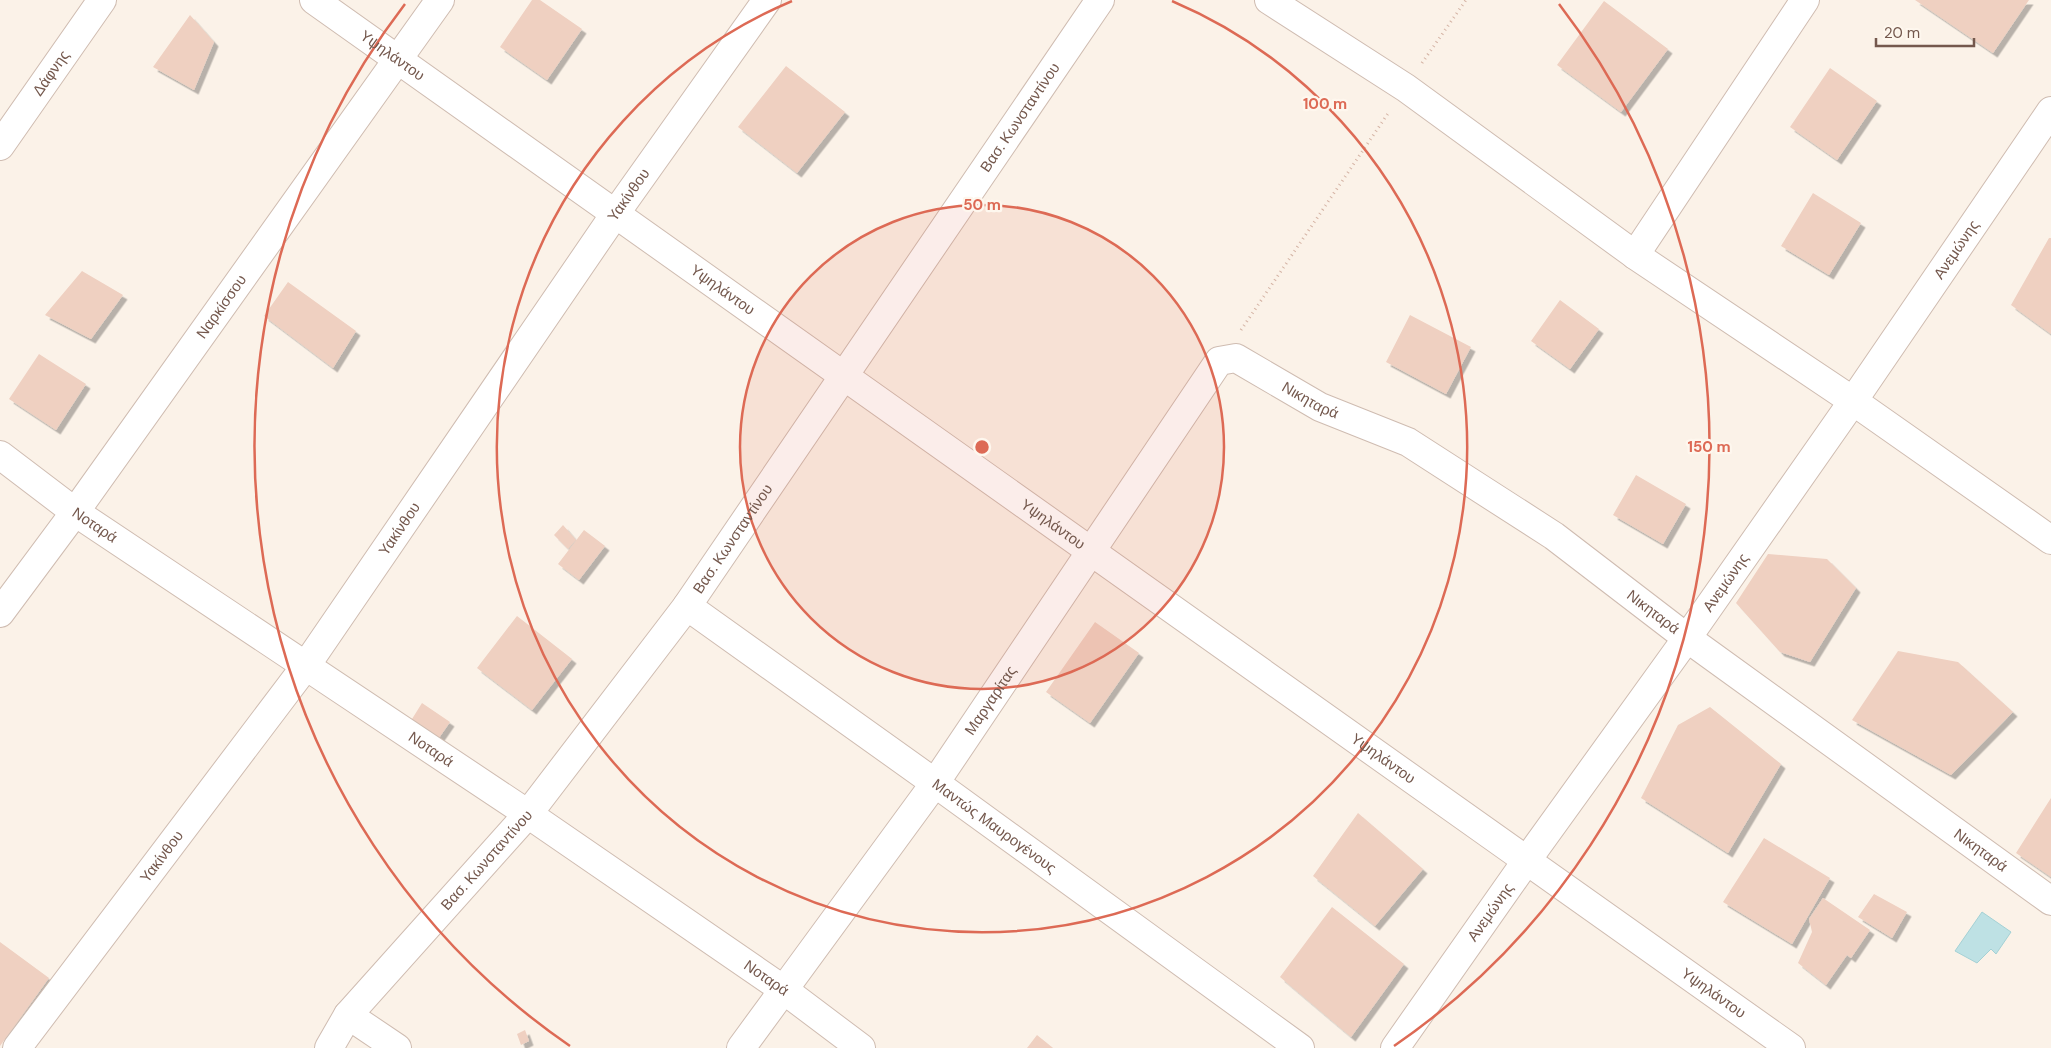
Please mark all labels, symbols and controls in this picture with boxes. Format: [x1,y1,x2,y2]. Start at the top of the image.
scale bar [1876,15,1974,47]
text: 20 m [1884,23,1920,43]
street label: Υψηλάντου [356,26,429,85]
street label: Δάφνης [28,46,74,100]
street label: Βασ. Κωνσταντίνου [976,59,1064,176]
text: 100 m [1303,94,1347,114]
street label: Υακίνθου [603,164,654,225]
text: 50 m [963,195,1001,215]
street label: Ανεμώνης [1929,216,1984,283]
street label: Υψηλάντου [686,260,759,320]
street label: Ναρκίσσου [192,271,251,343]
street label: Νικηταρά [1278,377,1342,424]
text: 150 m [1688,437,1731,457]
centre of rings [973,438,991,456]
street label: Βασ. Κωνσταντίνου [688,480,777,598]
street label: Υψηλάντου [1017,494,1089,554]
street label: Υακίνθου [374,498,425,559]
street label: Νοταρά [68,503,122,548]
street label: Ανεμώνης [1698,549,1753,616]
street label: Νικηταρά [1623,585,1684,639]
street label: Μαργαρίτας [960,662,1021,739]
street label: Νοταρά [404,727,458,772]
street label: Υψηλάντου [1347,729,1419,788]
street label: Μαντώς Μαυρογένους [928,774,1061,878]
street label: Βασ. Κωνσταντίνου [436,806,537,915]
street label: Νικηταρά [1950,824,2012,877]
street label: Υακίνθου [135,826,188,887]
street label: Ανεμώνης [1463,879,1518,945]
street label: Νοταρά [740,955,793,1001]
street label: Υψηλάντου [1677,963,1750,1023]

